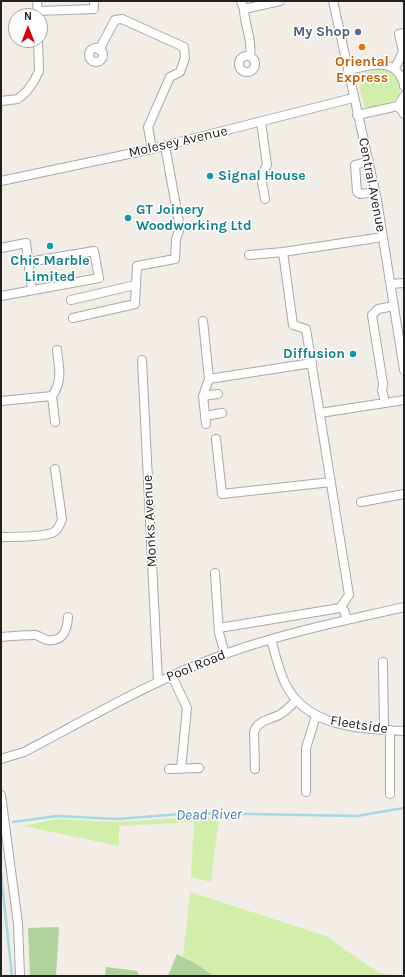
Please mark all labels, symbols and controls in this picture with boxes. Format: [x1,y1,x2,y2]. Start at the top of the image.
north arrow [8,8,48,48]
text: N [24,10,32,23]
place label: My Shop [293,24,350,40]
marker: My Shop [353,27,363,37]
marker: Oriental Express [357,42,367,52]
place label: Oriental Express [335,54,389,86]
street label: Molesey Avenue [127,122,229,162]
street label: Central Avenue [355,136,389,234]
place label: Signal House [218,168,306,184]
marker: Signal House [205,171,215,181]
place label: GT Joinery Woodworking Ltd [136,202,251,234]
marker: GT Joinery Woodworking Ltd [123,213,133,223]
marker: Chic Marble Limited [45,241,55,251]
place label: Chic Marble Limited [10,253,90,286]
place label: Diffusion [283,346,345,362]
marker: Diffusion [348,349,358,359]
street label: Monks Avenue [139,474,161,568]
street label: Pool Road [164,647,228,685]
street label: Fleetside [329,712,389,738]
water label: Dead River [176,805,242,825]

